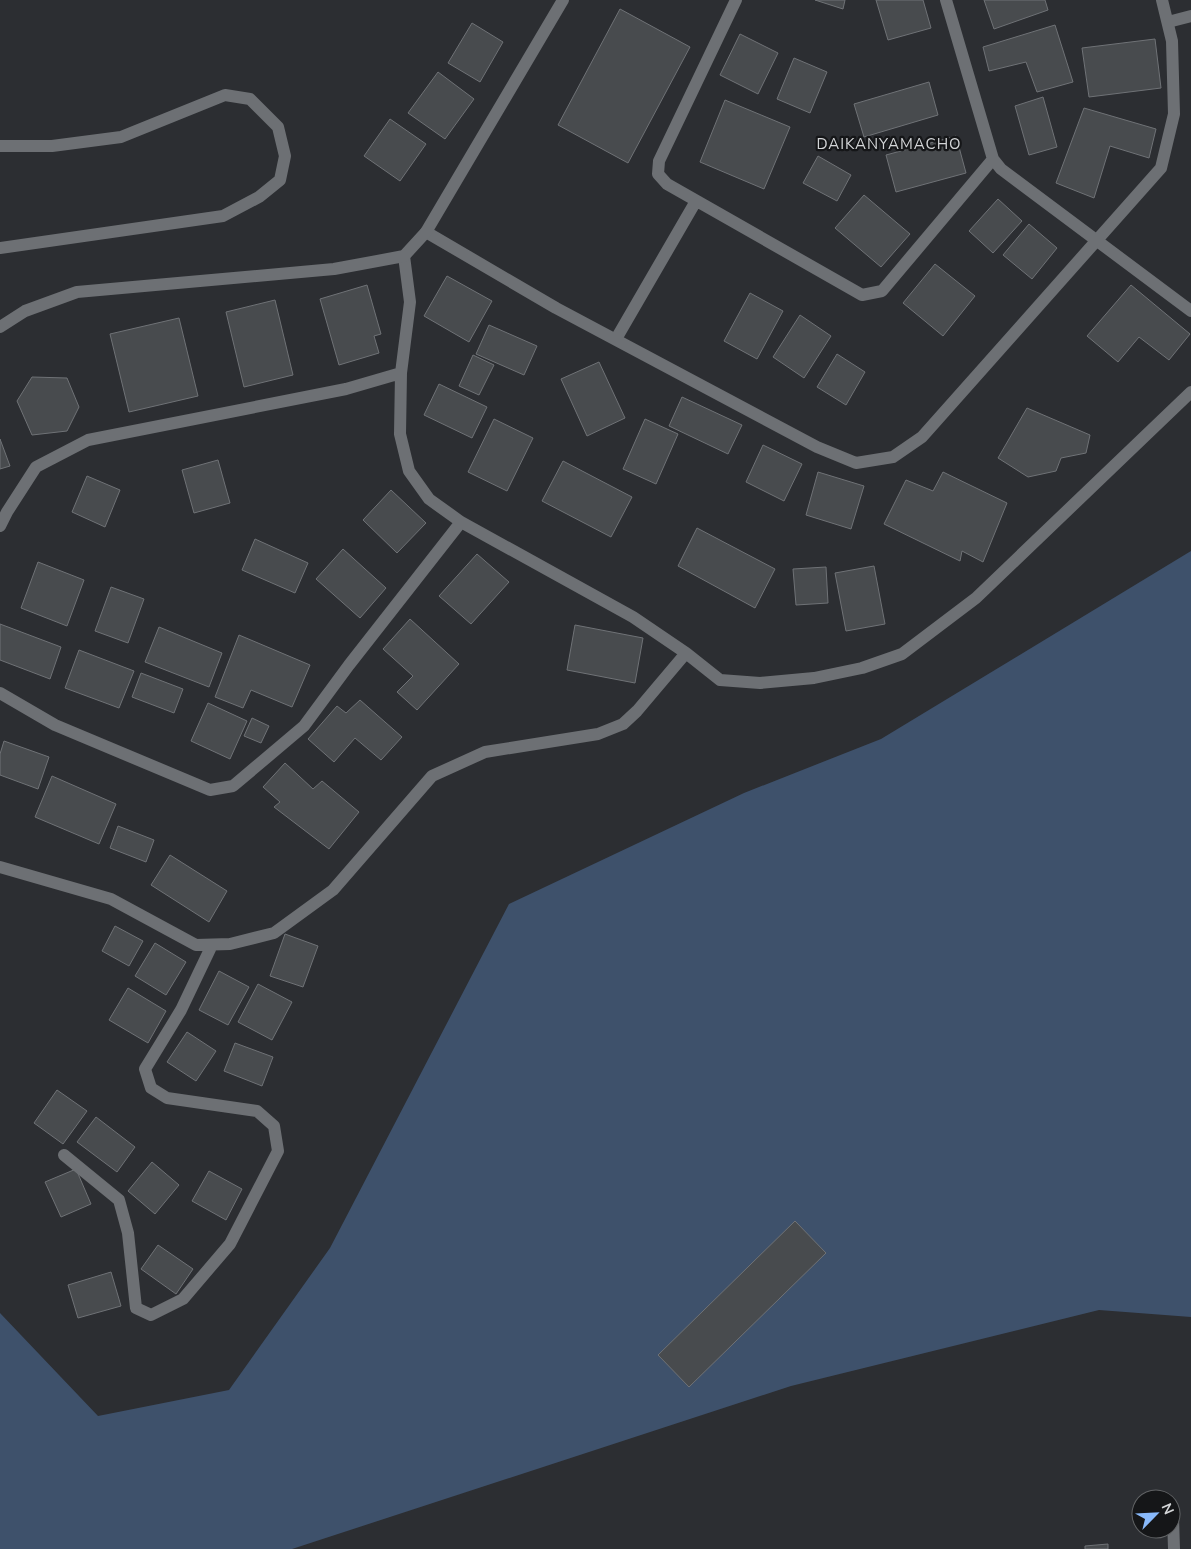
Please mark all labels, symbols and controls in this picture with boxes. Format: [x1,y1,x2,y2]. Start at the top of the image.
district label: DAIKANYAMACHO [816,134,962,154]
north arrow [1131,1489,1181,1539]
text: N [1157,1500,1178,1518]

